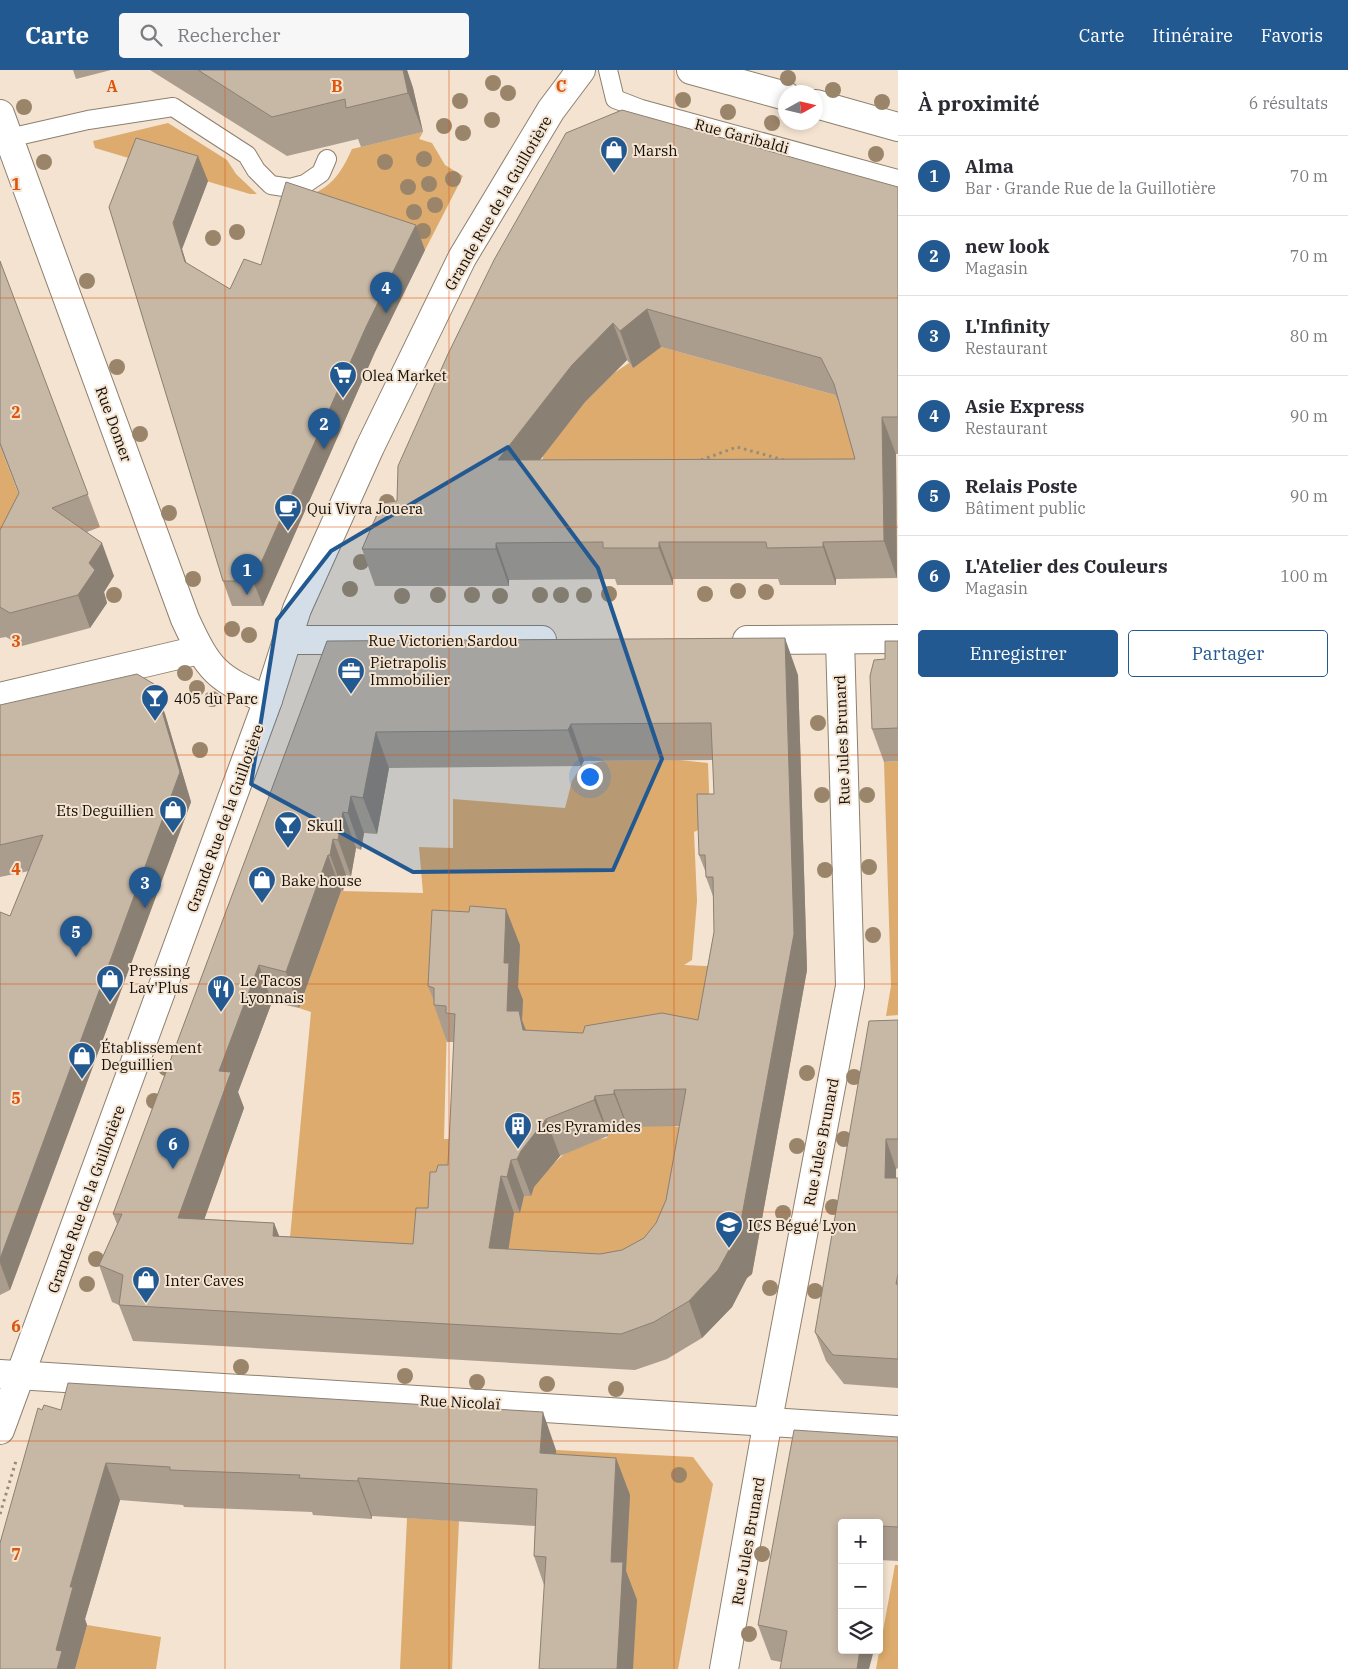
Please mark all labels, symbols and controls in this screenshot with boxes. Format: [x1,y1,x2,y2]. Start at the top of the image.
search box [119,13,469,58]
text: Carte [25,19,89,51]
icon: search [137,21,165,49]
text: Rechercher [177,23,280,47]
text: Carte [1079,24,1124,47]
text: Itinéraire [1152,24,1233,47]
text: Favoris [1261,24,1323,47]
text: A [106,76,118,96]
text: B [331,76,343,96]
text: C [556,76,566,96]
north arrow [778,85,823,130]
text: À proximité [918,89,1040,117]
text: 6 résultats [1249,93,1328,113]
street label: Grande Rue de la Guillotière [440,112,556,294]
street label: Rue Garibaldi [693,114,792,158]
shop icon: Marsh [599,135,629,174]
place label: Marsh [633,141,678,160]
text: Alma [965,154,1014,178]
text: 1 [929,166,939,186]
text: 70 m [1290,166,1328,186]
text: 1 [11,174,21,194]
text: Bar · Grande Rue de la Guillotière [965,178,1216,198]
text: new look [965,234,1049,258]
text: 2 [929,246,939,266]
text: 70 m [1290,246,1328,266]
text: Magasin [965,258,1028,278]
pin: 4 [370,272,402,313]
text: L'Infinity [965,314,1050,338]
text: 3 [929,326,939,346]
text: 80 m [1290,326,1328,346]
text: Restaurant [965,338,1048,358]
supermarket icon: Olea Market [328,360,358,399]
place label: Olea Market [362,366,447,385]
street label: Rue Domer [92,384,137,465]
text: Asie Express [965,394,1084,418]
text: 2 [11,402,21,422]
text: 4 [929,406,939,426]
text: 90 m [1290,406,1328,426]
pin: 2 [308,408,340,449]
text: Restaurant [965,418,1048,438]
text: Relais Poste [965,474,1078,498]
text: 5 [929,486,939,506]
text: 90 m [1290,486,1328,506]
cafe icon: Qui Vivra Jouera [273,493,303,532]
text: Bâtiment public [965,498,1086,518]
place label: Qui Vivra Jouera [307,499,423,518]
pin: 1 [231,554,263,595]
text: L'Atelier des Couleurs [965,554,1168,578]
text: 6 [929,566,939,586]
text: 100 m [1280,566,1328,586]
text: Magasin [965,578,1028,598]
button: Enregistrer [918,630,1118,677]
button: Partager [1128,630,1328,677]
text: 3 [11,631,21,651]
street label: Rue Victorien Sardou [368,631,518,650]
place label: Pietrapolis Immobilier [370,653,450,689]
office icon: Pietrapolis Immobilier [336,656,366,695]
street label: Rue Jules Brunard [830,675,854,805]
bar icon: 405 du Parc [140,683,170,722]
place label: 405 du Parc [174,689,258,708]
street label: Grande Rue de la Guillotière [182,721,268,915]
your location [577,764,603,790]
shop icon: Ets Deguillien [158,795,188,834]
place label: Ets Deguillien [56,801,154,820]
bar icon: Skull [273,810,303,849]
place label: Skull [307,816,343,835]
text: 4 [11,859,21,879]
shop icon: Bake house [247,865,277,904]
pin: 3 [129,867,161,908]
place label: Bake house [281,871,362,890]
pin: 5 [60,916,92,957]
place label: Pressing Lav'Plus [129,961,190,997]
shop icon: Pressing Lav'Plus [95,964,125,1003]
place label: Le Tacos Lyonnais [240,971,304,1007]
restaurant icon: Le Tacos Lyonnais [206,974,236,1013]
place label: Établissement Deguillien [101,1038,202,1074]
shop icon: Établissement Deguillien [67,1041,97,1080]
street label: Rue Jules Brunard [799,1076,843,1208]
text: 5 [11,1088,21,1108]
street label: Grande Rue de la Guillotière [43,1102,129,1296]
building icon: Les Pyramides [503,1111,533,1150]
place label: Les Pyramides [537,1117,641,1136]
pin: 6 [157,1128,189,1169]
school or university icon: ICS Bégué Lyon [714,1210,744,1249]
place label: ICS Bégué Lyon [748,1216,857,1235]
shop icon: Inter Caves [131,1265,161,1304]
place label: Inter Caves [165,1271,244,1290]
text: 6 [11,1316,21,1336]
street label: Rue Nicolaï [419,1390,501,1414]
street label: Rue Jules Brunard [727,1475,769,1607]
map controls [838,1519,883,1654]
button: + [838,1519,883,1564]
text: 7 [11,1544,21,1564]
button: − [838,1564,883,1609]
button: layers [838,1609,883,1654]

